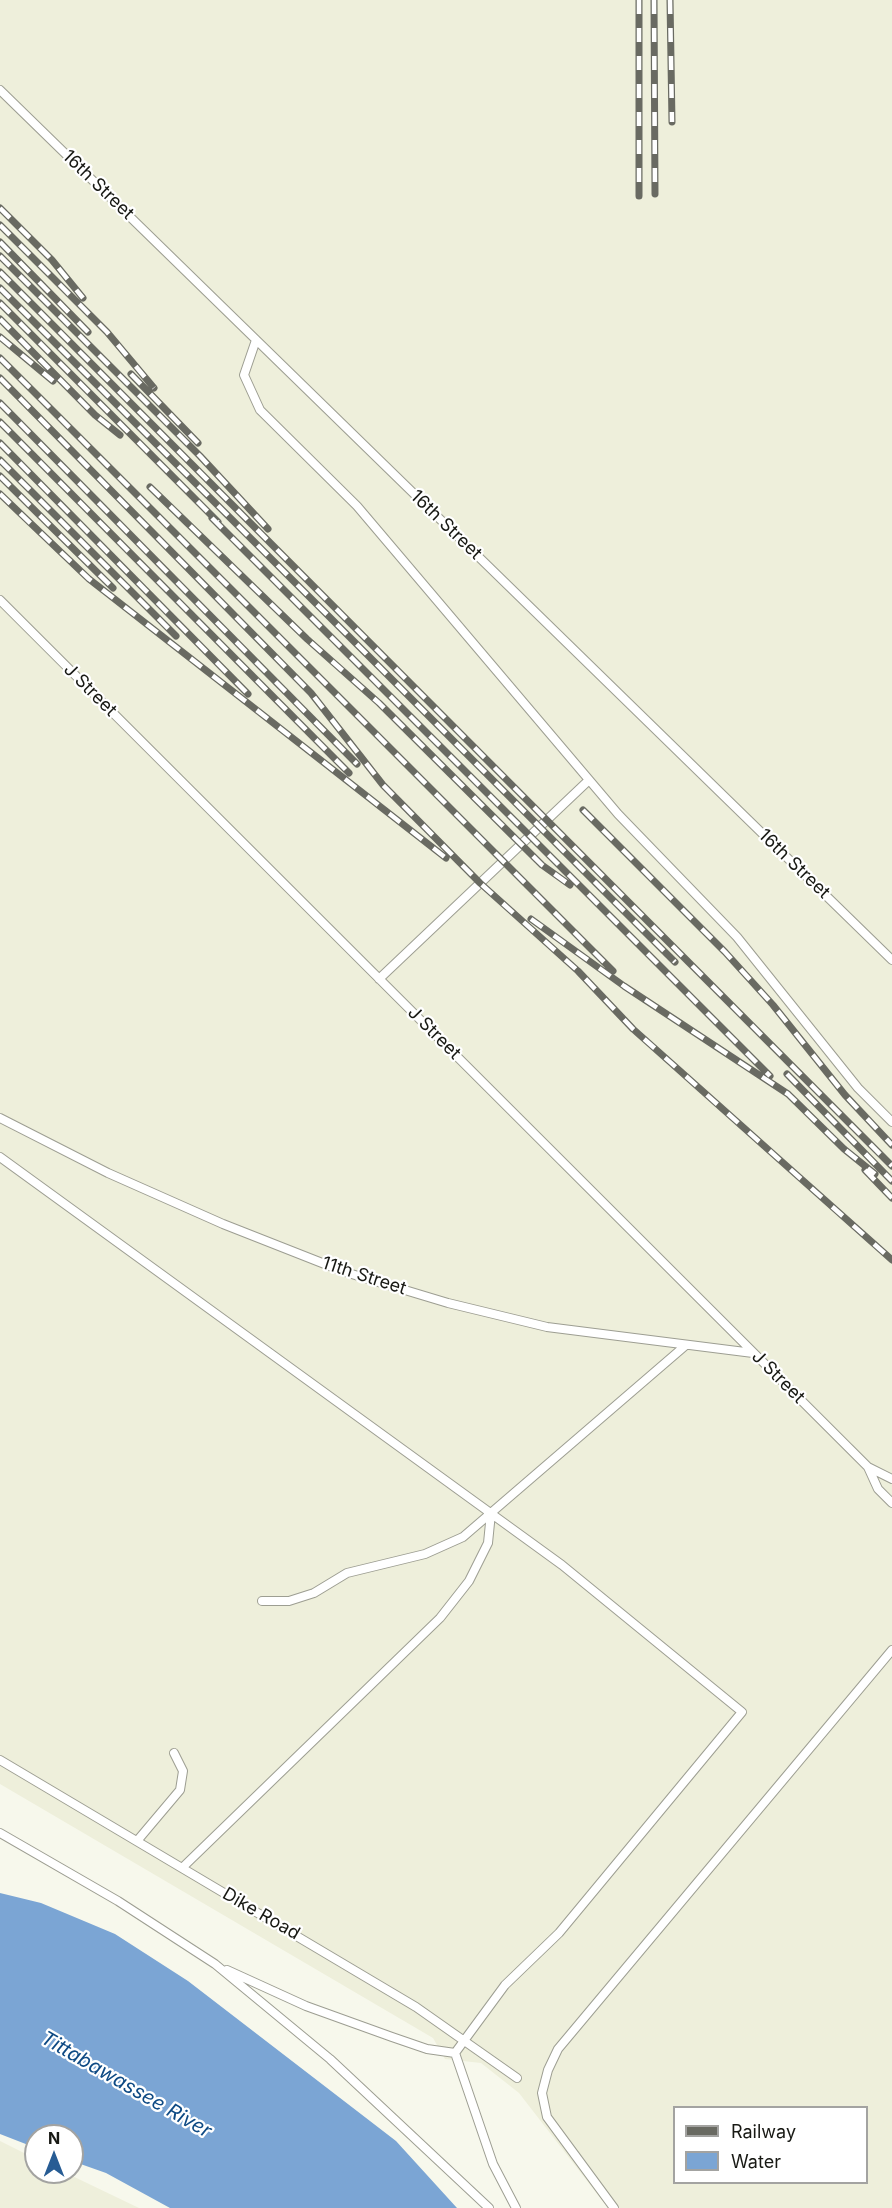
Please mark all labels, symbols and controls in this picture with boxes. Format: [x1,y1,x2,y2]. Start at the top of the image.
street label: 16th Street [58,146,138,224]
street label: 16th Street [406,486,486,564]
street label: J Street [59,659,121,721]
street label: 16th Street [754,825,834,903]
street label: J Street [403,1002,465,1064]
street label: 11th Street [319,1252,409,1300]
street label: J Street [747,1346,809,1408]
street label: Dike Road [218,1883,304,1945]
water label: Tittabawassee River [37,2026,215,2144]
legend [673,2106,868,2184]
text: Railway [731,2121,796,2142]
north arrow [24,2124,84,2184]
text: N [48,2128,60,2148]
text: Water [731,2151,781,2172]

